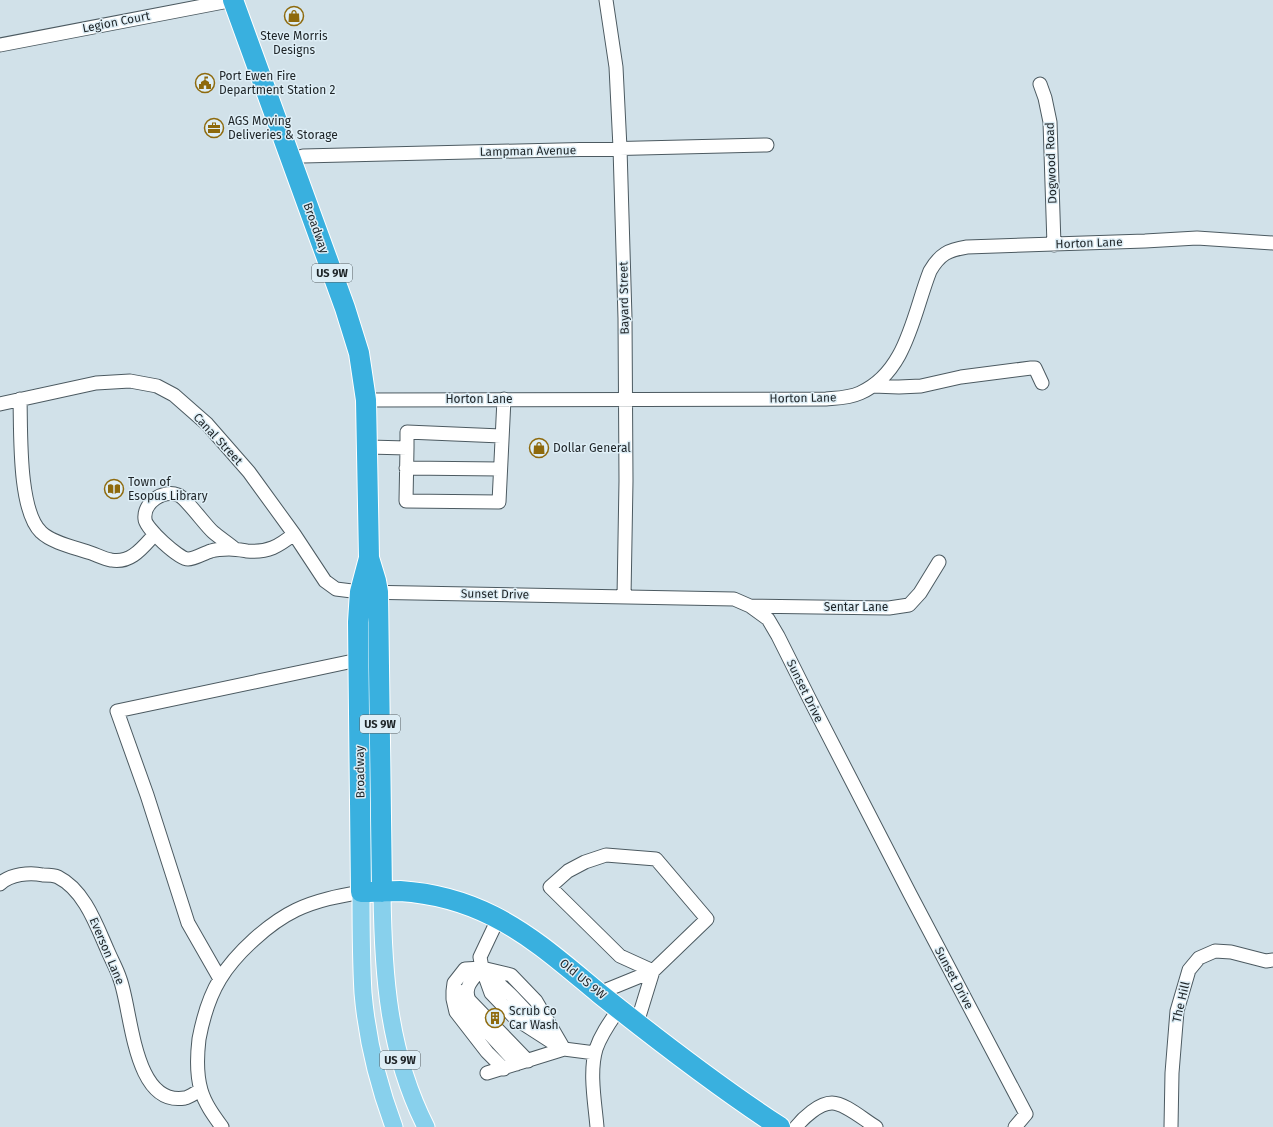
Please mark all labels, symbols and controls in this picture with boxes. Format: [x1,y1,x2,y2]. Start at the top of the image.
shop icon: Steve Morris Designs [283,5,305,27]
street label: Legion Court [81,8,152,35]
place label: Steve Morris Designs [260,29,328,57]
place label: Port Ewen Fire Department Station 2 [219,69,335,97]
public building icon: Port Ewen Fire Department Station 2 [194,72,216,94]
place label: AGS Moving Deliveries & Storage [228,114,338,142]
office icon: AGS Moving Deliveries & Storage [203,117,225,139]
street label: Dogwood Road [1043,122,1059,204]
street label: Lampman Avenue [480,143,576,159]
street label: Broadway [300,201,332,255]
street label: Horton Lane [1055,235,1123,251]
street label: Bayard Street [616,261,632,335]
road number: US 9W [312,264,352,282]
street label: Horton Lane [769,390,837,406]
street label: Horton Lane [445,392,513,406]
street label: Canal Street [190,410,246,468]
shop icon: Dollar General [528,437,550,459]
place label: Dollar General [553,441,631,455]
place label: Town of Esopus Library [128,475,208,503]
library icon: Town of Esopus Library [103,478,125,500]
street label: Sunset Drive [461,586,529,602]
street label: Sentar Lane [824,600,888,614]
street label: Sunset Drive [784,657,826,725]
road number: US 9W [360,715,400,733]
street label: Broadway [353,745,367,799]
street label: Everson Lane [87,915,127,987]
street label: Sunset Drive [932,945,976,1011]
street label: Old US 9W [557,956,609,1002]
street label: The Hill [1170,980,1193,1024]
place label: Scrub Co Car Wash [509,1004,559,1032]
building icon: Scrub Co Car Wash [484,1007,506,1029]
road number: US 9W [380,1051,420,1069]

